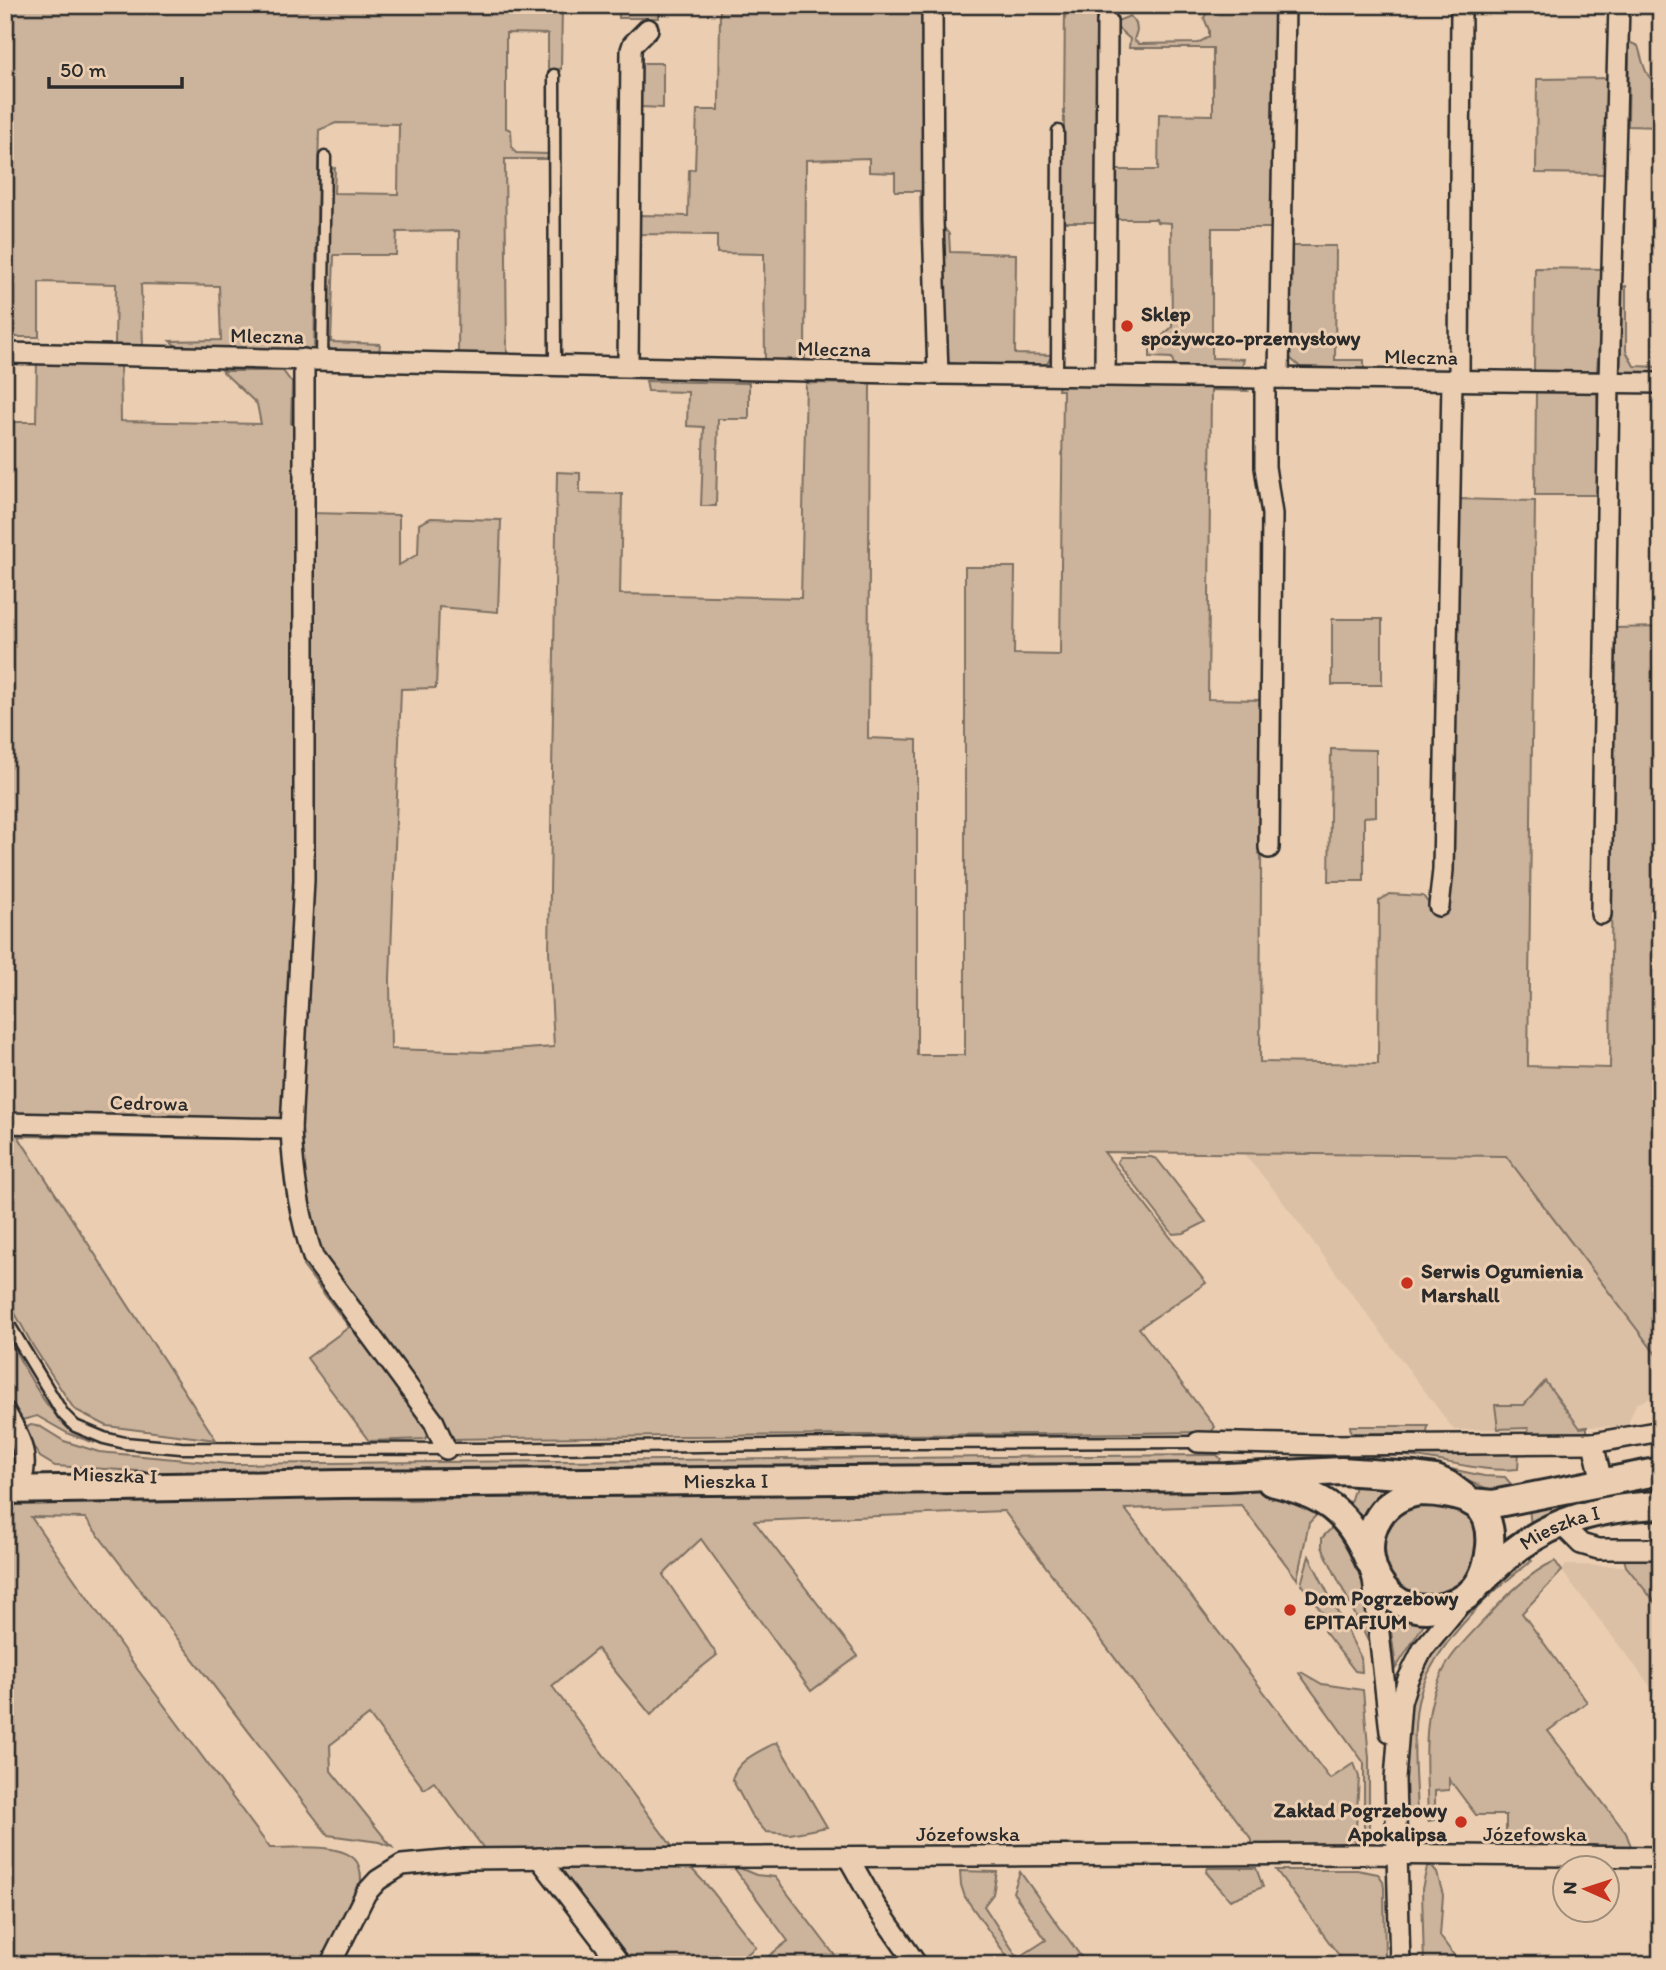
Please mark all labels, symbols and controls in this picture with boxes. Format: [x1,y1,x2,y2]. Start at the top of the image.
scale bar [49,46,182,90]
text: 50 m [60,57,107,82]
place label: Sklep spożywczo-przemysłowy [1141,301,1361,351]
marker: Sklep spożywczo-przemysłowy [1119,318,1135,334]
street label: Mleczna [230,322,304,349]
street label: Mleczna [797,335,871,362]
street label: Mleczna [1384,343,1458,370]
street label: Cedrowa [109,1089,189,1116]
place label: Serwis Ogumienia Marshall [1421,1258,1584,1307]
marker: Serwis Ogumienia Marshall [1399,1275,1415,1291]
street label: Mieszka I [72,1461,158,1488]
street label: Mieszka I [683,1468,769,1493]
street label: Mieszka I [1515,1499,1602,1555]
place label: Dom Pogrzebowy EPITAFIUM [1304,1585,1459,1634]
marker: Dom Pogrzebowy EPITAFIUM [1282,1602,1298,1618]
place label: Zakład Pogrzebowy Apokalipsa [1274,1797,1448,1847]
marker: Zakład Pogrzebowy Apokalipsa [1453,1814,1469,1830]
street label: Józefowska [916,1821,1020,1846]
street label: Józefowska [1483,1821,1587,1846]
north arrow [1550,1854,1620,1924]
text: N [1558,1881,1581,1895]

